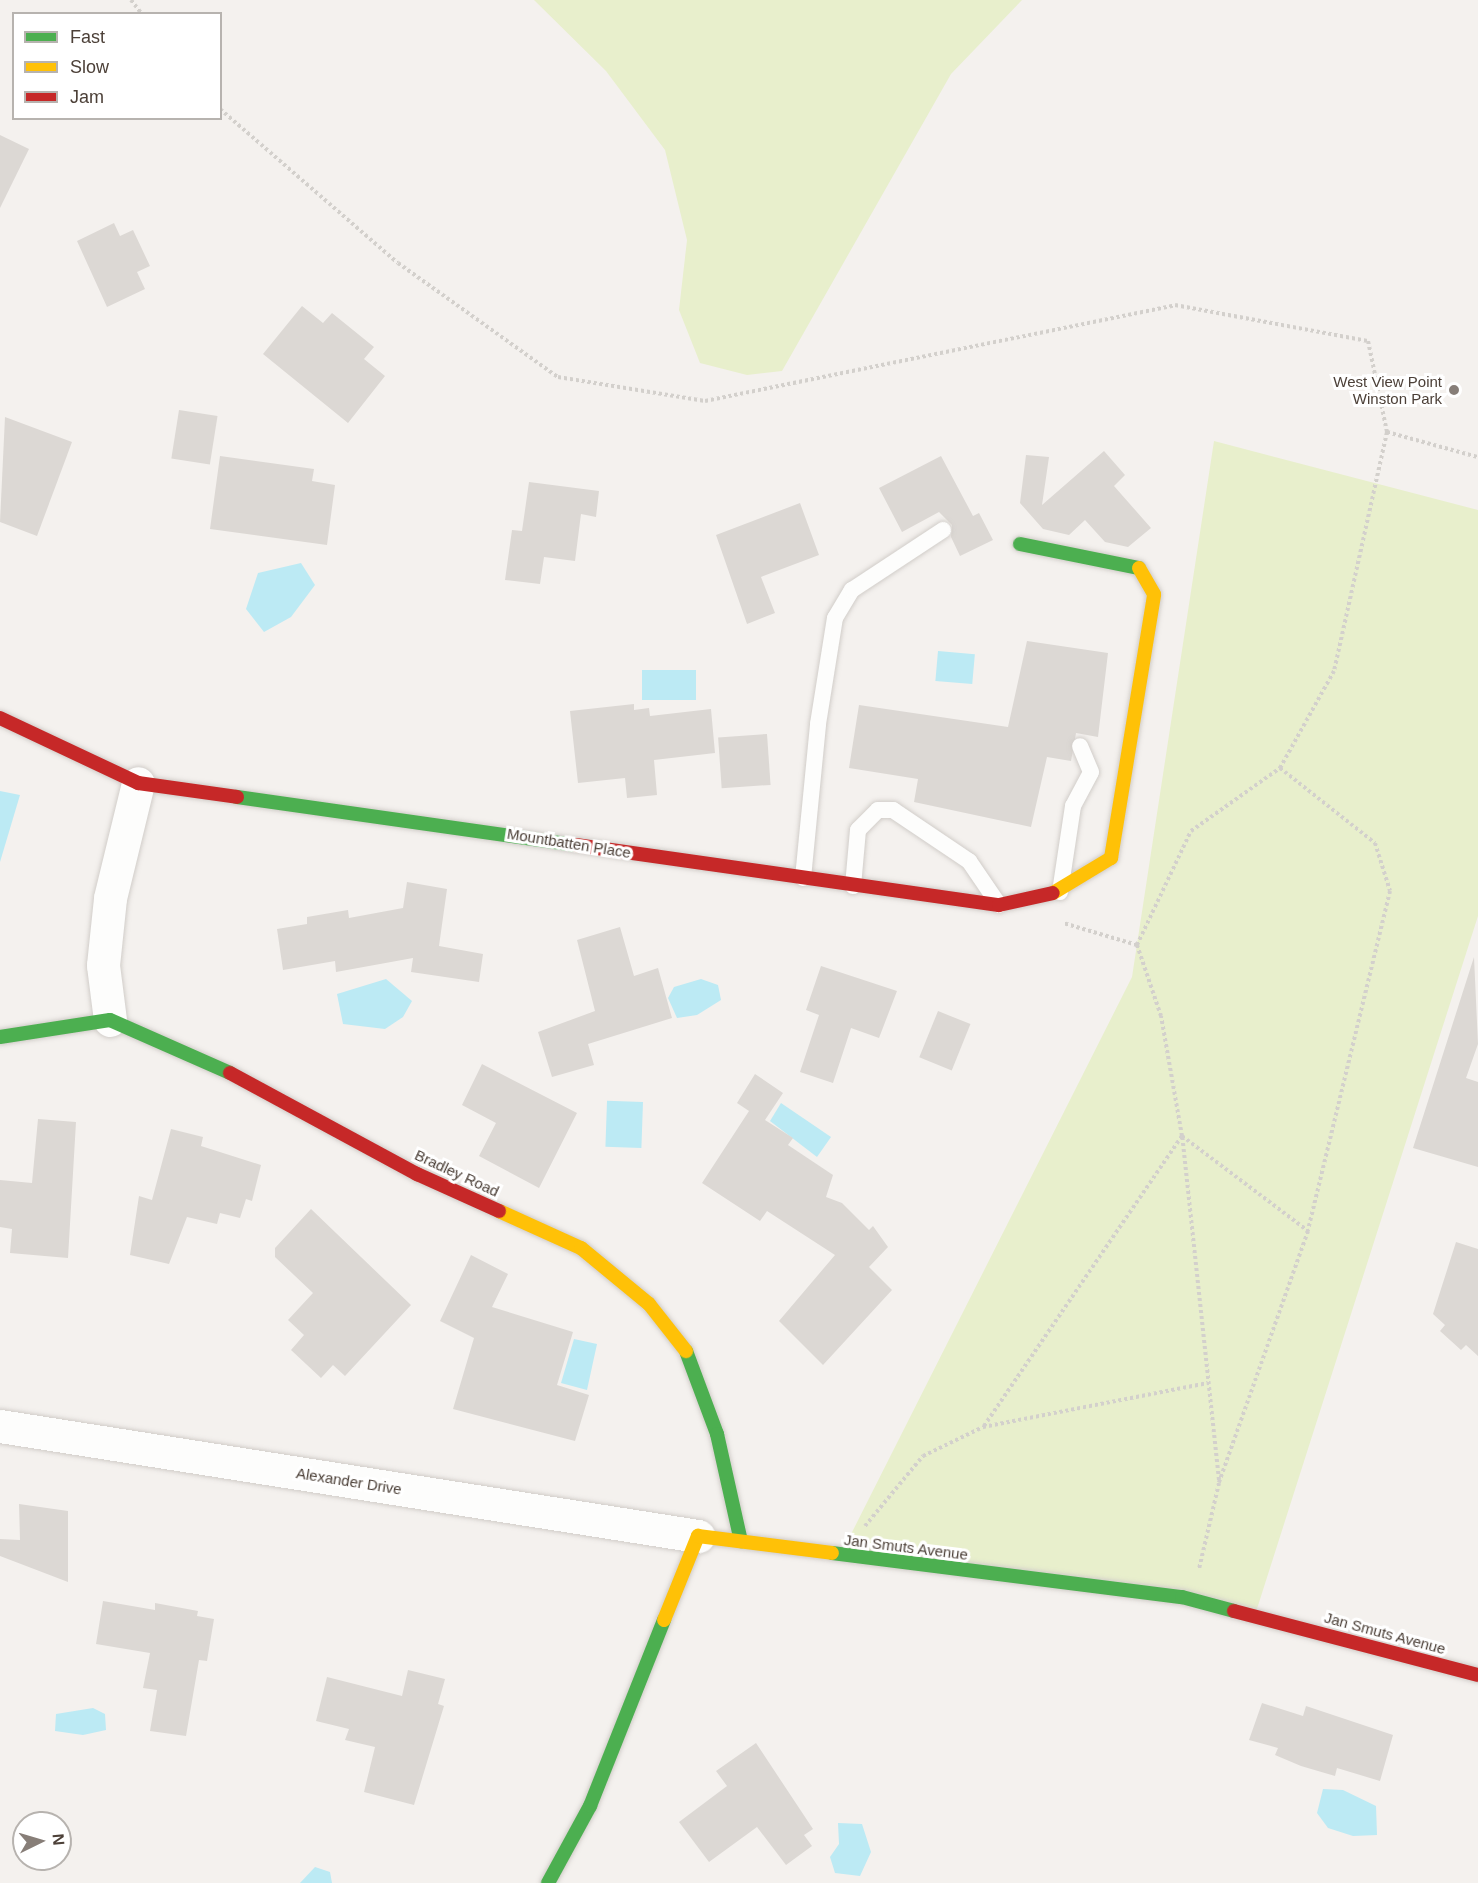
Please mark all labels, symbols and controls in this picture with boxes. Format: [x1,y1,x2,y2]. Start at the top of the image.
legend [12,12,222,120]
text: Fast [70,27,105,47]
text: Slow [70,57,109,77]
text: Jam [70,87,104,107]
place label: West View Point Winston Park [1333,372,1442,407]
marker: West View Point Winston Park [1447,383,1461,397]
street label: Mountbatten Place [506,824,632,862]
street label: Bradley Road [412,1146,502,1200]
street label: Alexander Drive [295,1464,403,1498]
street label: Jan Smuts Avenue [843,1530,969,1564]
street label: Jan Smuts Avenue [1322,1608,1448,1658]
north arrow [12,1811,72,1871]
text: N [49,1833,67,1846]

